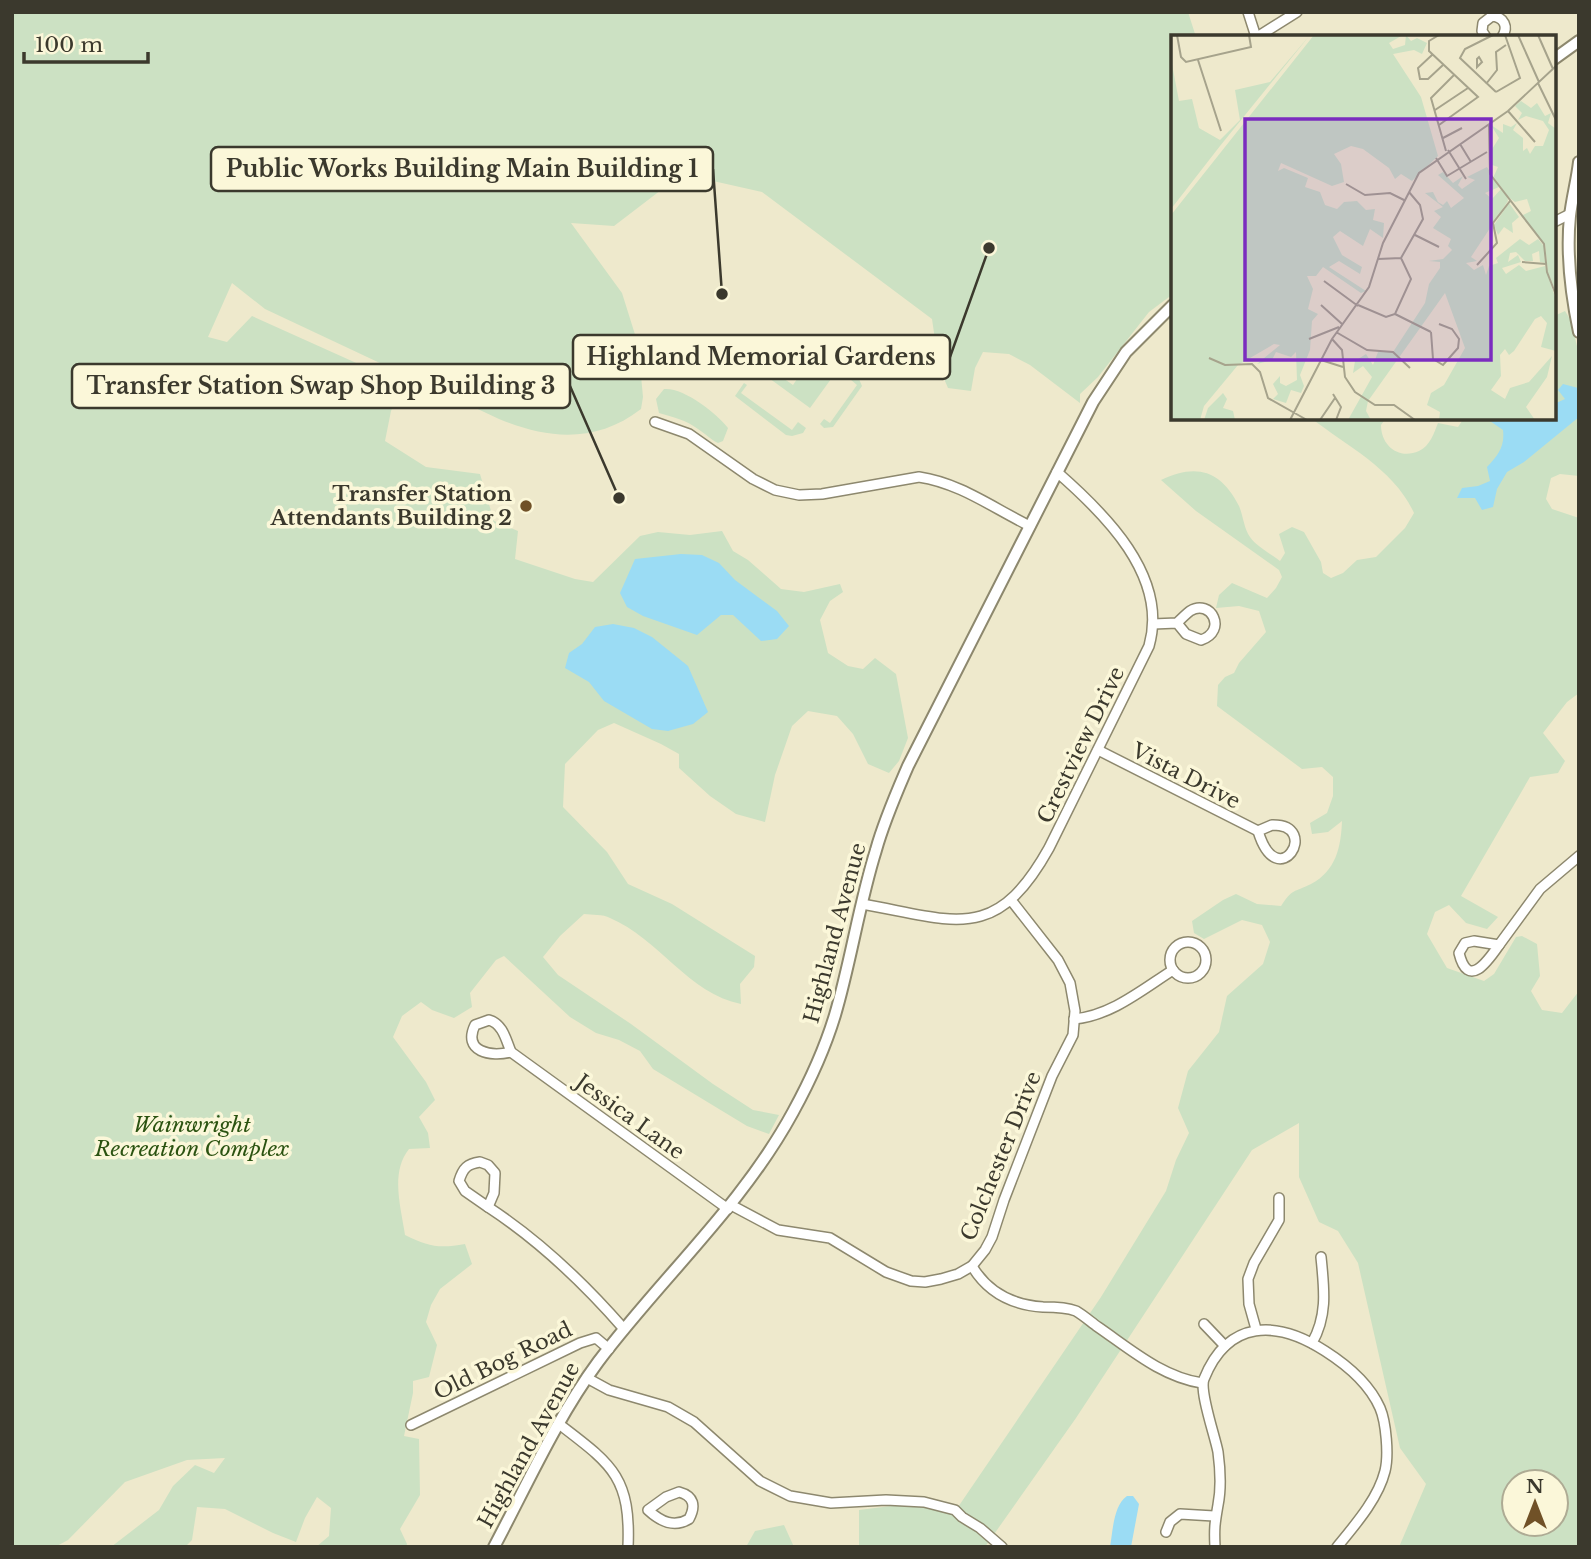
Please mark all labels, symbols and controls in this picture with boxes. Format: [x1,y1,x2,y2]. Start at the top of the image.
scale bar [24,21,149,65]
text: 100 m [35,32,103,58]
inset map [1171,35,1556,420]
callout: Public Works Building Main Building 1 [211,147,713,191]
text: Public Works Building Main Building 1 [226,155,698,183]
callout: Highland Memorial Gardens [573,335,950,379]
text: Highland Memorial Gardens [586,343,936,371]
callout: Transfer Station Swap Shop Building 3 [72,364,570,408]
text: Transfer Station Swap Shop Building 3 [87,372,556,400]
place label: Transfer Station Attendants Building 2 [270,481,512,531]
marker: Transfer Station Attendants Building 2 [518,498,534,514]
street label: Crestview Drive [1032,662,1130,828]
street label: Vista Drive [1126,737,1245,814]
street label: Highland Avenue [798,840,872,1026]
street label: Jessica Lane [568,1067,689,1165]
street label: Colchester Drive [955,1068,1047,1244]
park label: Wainwright Recreation Complex [94,1112,289,1162]
street label: Old Bog Road [430,1316,576,1406]
street label: Highland Avenue [473,1357,585,1533]
north arrow [1500,1468,1570,1538]
text: N [1526,1475,1544,1498]

